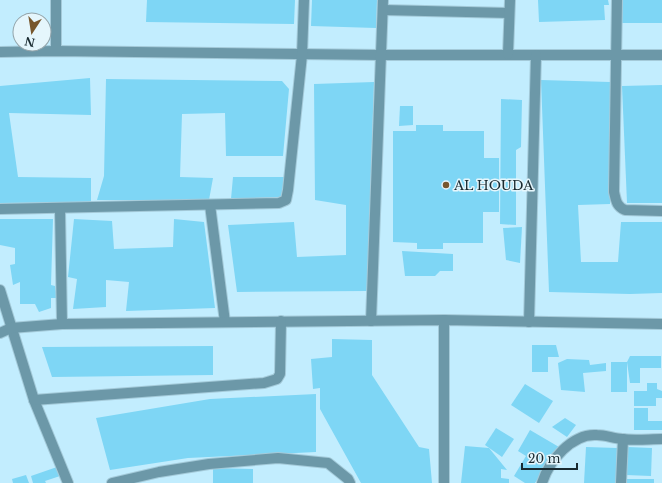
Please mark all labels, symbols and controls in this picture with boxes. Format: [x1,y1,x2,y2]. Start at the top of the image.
north arrow [12,12,52,52]
text: N [23,34,36,50]
place label: AL HOUDA [453,177,534,194]
marker: AL HOUDA [441,180,451,190]
scale bar [522,445,577,471]
text: 20 m [528,451,560,466]

